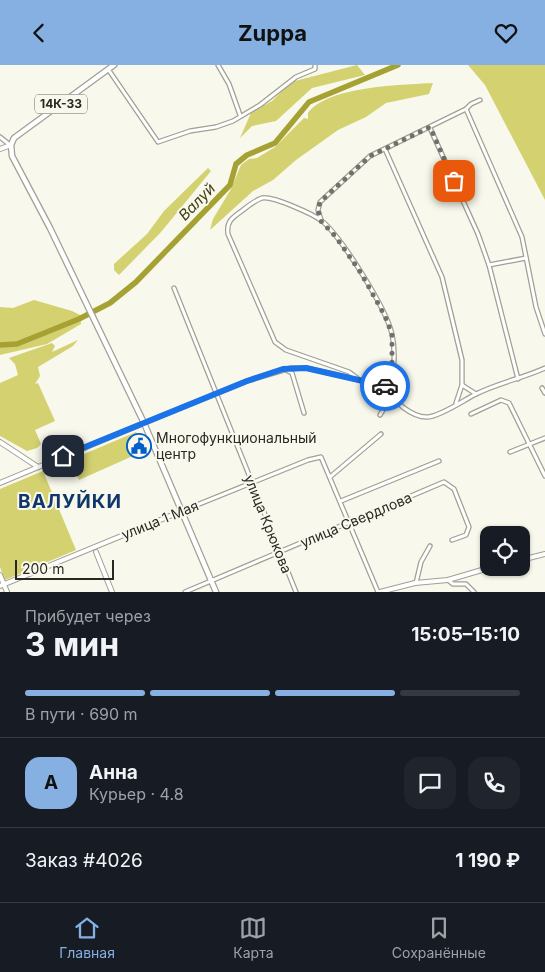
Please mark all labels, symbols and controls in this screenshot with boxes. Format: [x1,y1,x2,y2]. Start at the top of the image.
icon: back [25,19,53,47]
icon: heart [492,19,520,47]
text: Zuppa [238,20,307,46]
road number: 14К-33 [35,95,87,113]
pin [433,160,475,202]
icon: bag [440,167,468,195]
water label: Валуй [174,179,219,224]
courier [360,361,410,411]
icon: car [371,372,399,400]
place label: Многофункциональный центр [156,429,317,462]
public building icon: Многофункциональный центр [126,433,152,459]
pin [42,435,84,477]
icon: home [49,442,77,470]
street label: улица Крюкова [241,472,296,576]
street label: улица Свердлова [297,488,414,551]
district label: ВАЛУЙКИ [18,489,122,513]
street label: улица 1 Мая [119,496,201,543]
map controls [480,526,530,576]
button: locate [480,526,530,576]
scale bar [15,557,114,580]
text: 200 m [22,560,64,577]
text: Прибудет через [25,606,151,626]
text: 15:05–15:10 [411,623,520,646]
text: 3 мин [25,625,119,664]
text: В пути · 690 m [25,704,138,724]
button: chat [404,757,456,809]
button: phone [468,757,520,809]
text: Анна [89,761,138,784]
text: А [44,771,58,794]
text: Курьер · 4.8 [89,784,184,804]
text: Заказ #4026 [25,849,143,872]
text: 1 190 ₽ [455,849,520,872]
tab: Главная [59,914,115,961]
tab: Карта [233,914,274,961]
tab: Сохранённые [392,914,486,961]

